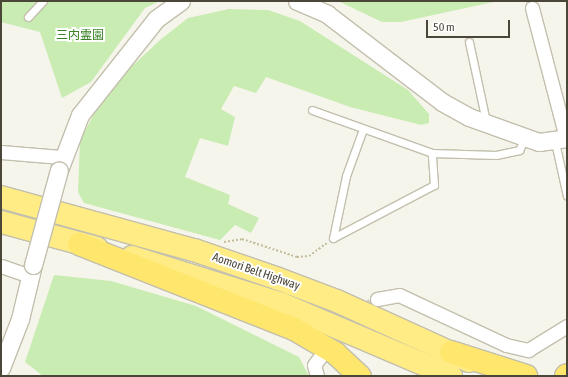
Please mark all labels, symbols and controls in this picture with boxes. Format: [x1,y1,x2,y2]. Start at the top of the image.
scale bar [428,12,512,38]
text: 50 m [433,20,455,34]
park label: 三内霊園 [56,29,104,43]
street label: Aomori Belt Highway [210,250,302,294]

